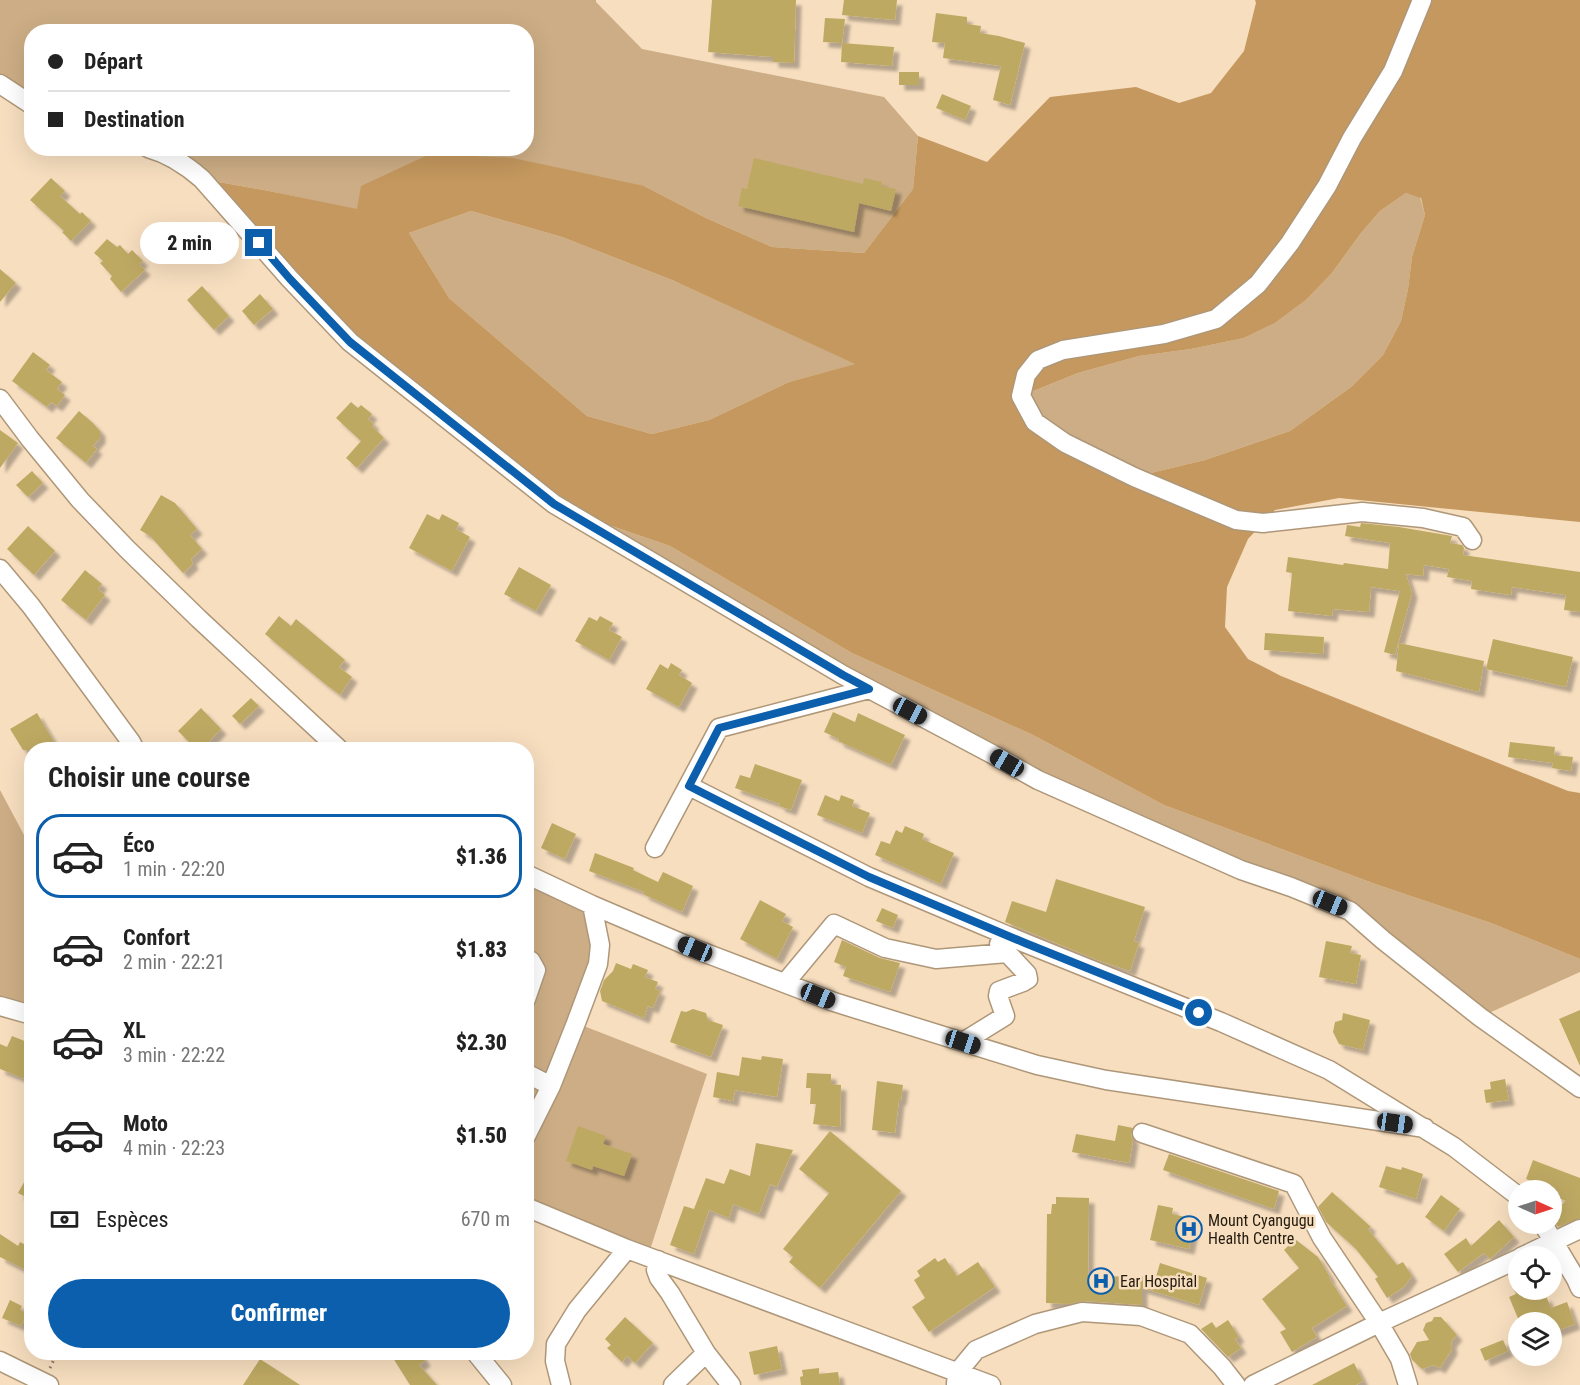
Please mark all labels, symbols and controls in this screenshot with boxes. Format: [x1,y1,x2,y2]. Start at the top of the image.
text: Départ [84,49,143,74]
text: Destination [84,107,185,132]
callout: 2 min [139,222,238,264]
route end [245,229,272,256]
text: 2 min [167,231,212,255]
car [890,695,930,727]
car [987,746,1027,780]
text: Choisir une course [48,762,250,794]
icon: car [51,829,105,883]
text: Éco [123,832,155,857]
text: $1.36 [456,844,507,869]
text: 1 min · 22:20 [123,857,225,881]
car [1310,888,1350,918]
icon: car [51,922,105,976]
text: Confort [123,925,190,950]
car [675,934,715,964]
text: $1.83 [456,937,507,962]
text: 2 min · 22:21 [123,950,225,974]
car [798,981,838,1011]
route start [1185,999,1212,1026]
icon: car [51,1015,105,1069]
text: XL [123,1018,146,1043]
car [943,1028,983,1056]
text: $2.30 [456,1030,507,1055]
text: 3 min · 22:22 [123,1043,225,1067]
icon: car [51,1108,105,1162]
text: Moto [123,1111,168,1136]
car [1376,1112,1414,1134]
text: $1.50 [456,1123,507,1148]
text: 4 min · 22:23 [123,1136,225,1160]
north arrow [1508,1180,1562,1234]
map controls [1508,1180,1562,1366]
icon: cash [48,1203,81,1236]
text: Espèces [96,1207,169,1232]
text: 670 m [461,1207,510,1231]
place label: Mount Cyangugu Health Centre [1208,1211,1314,1248]
hospital icon: Mount Cyangugu Health Centre [1174,1214,1204,1244]
button: locate [1508,1246,1562,1300]
hospital icon: Ear Hospital [1086,1266,1116,1296]
place label: Ear Hospital [1120,1272,1197,1291]
button: Confirmer [48,1279,510,1348]
button: layers [1508,1312,1562,1366]

